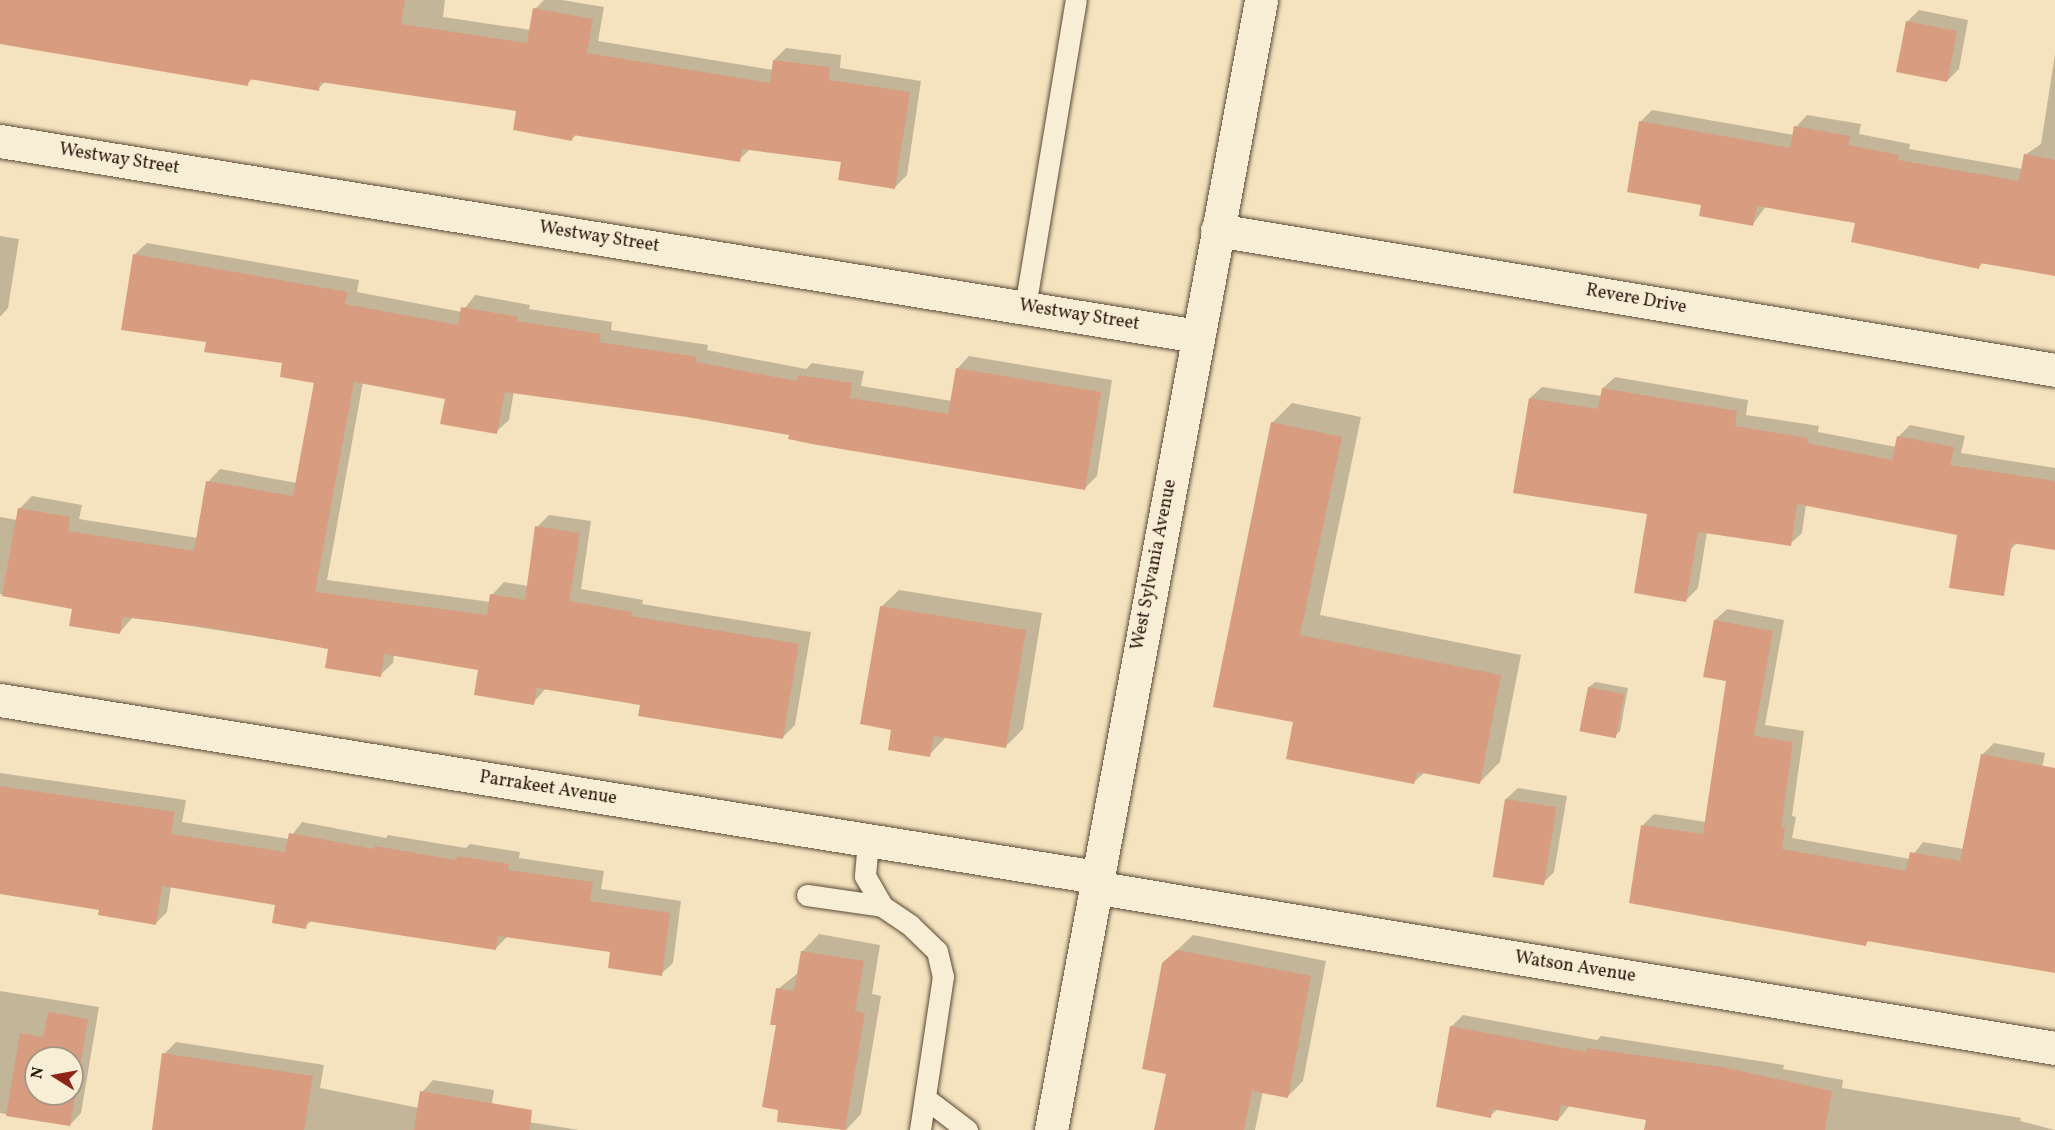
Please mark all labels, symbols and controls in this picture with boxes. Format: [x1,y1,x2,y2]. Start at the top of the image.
street label: Westway Street [57,140,181,180]
street label: Westway Street [537,218,661,258]
street label: Revere Drive [1584,281,1688,319]
street label: Westway Street [1017,296,1141,336]
street label: West Sylvania Avenue [1128,478,1182,652]
street label: Parrakeet Avenue [478,767,618,811]
street label: Watson Avenue [1513,948,1637,988]
north arrow [24,1046,84,1106]
text: N [26,1065,50,1081]

